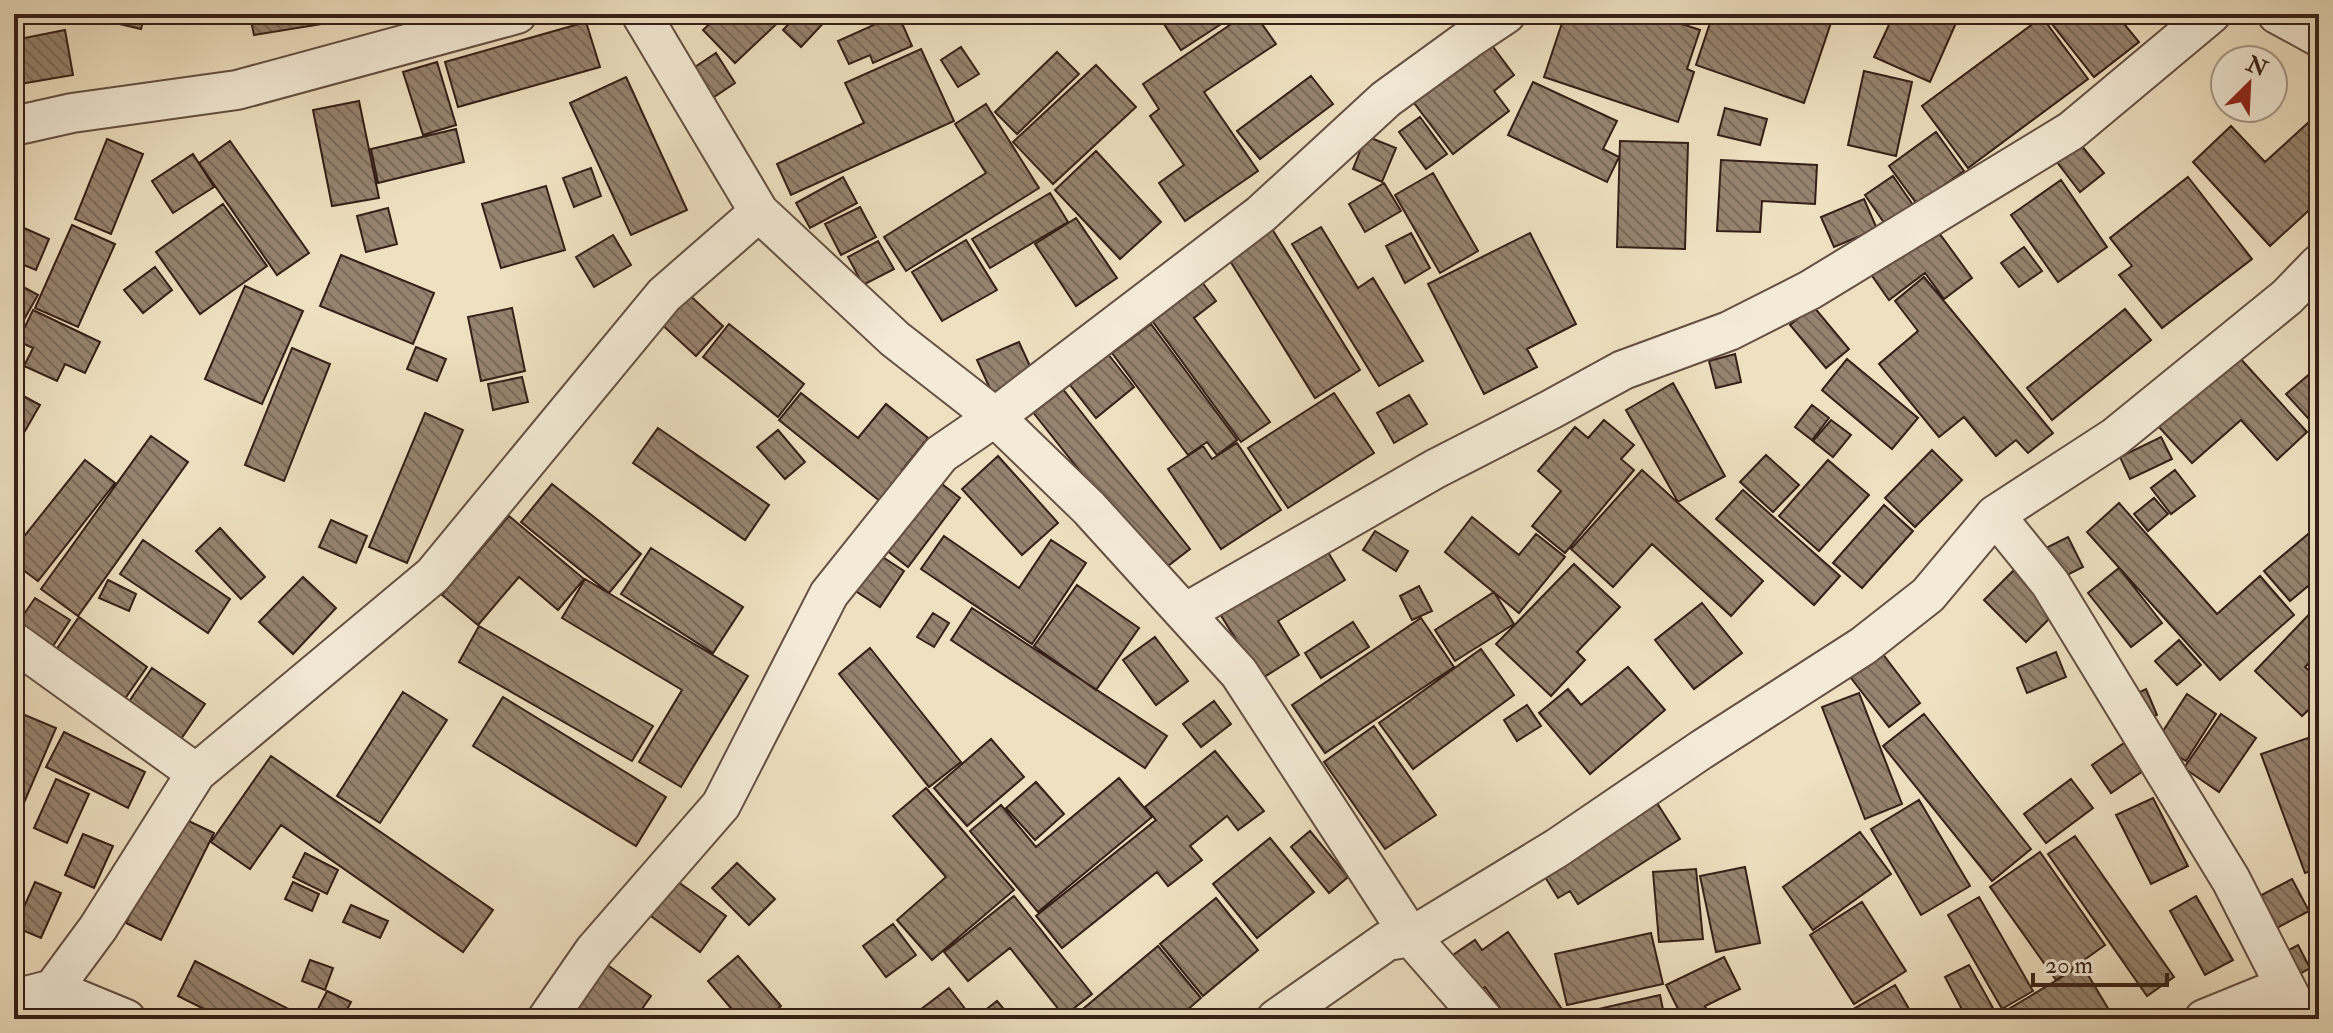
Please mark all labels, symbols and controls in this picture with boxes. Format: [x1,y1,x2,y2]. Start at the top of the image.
north arrow [2209,44,2289,124]
text: N [2241,49,2272,84]
scale bar [2033,937,2167,987]
text: 20 m [2045,950,2094,981]

